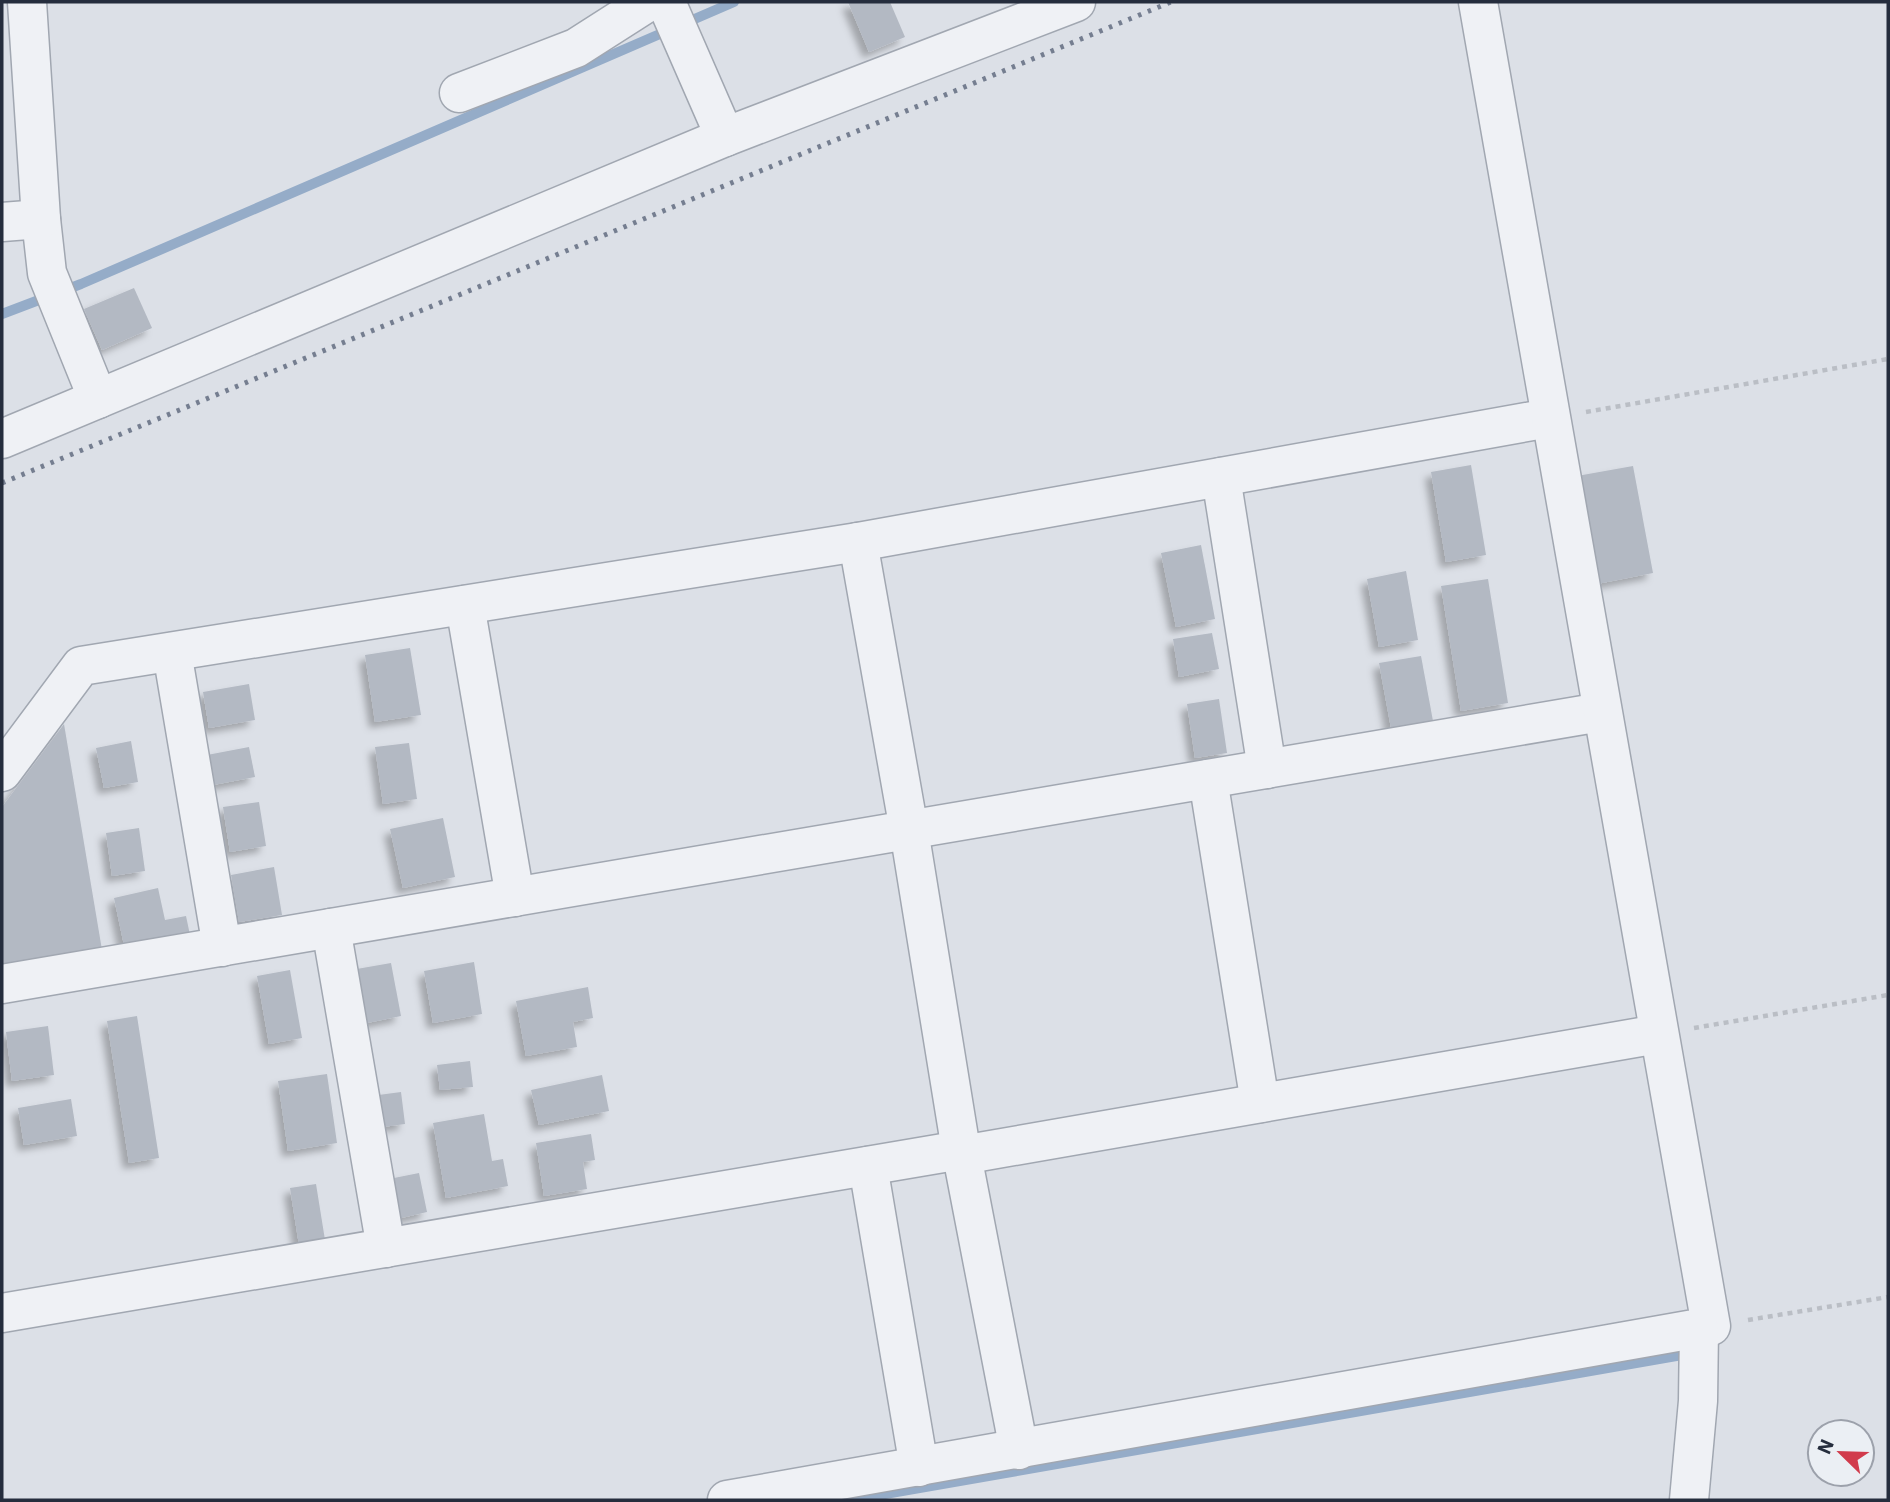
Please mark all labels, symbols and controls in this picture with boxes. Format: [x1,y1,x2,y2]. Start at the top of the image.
north arrow [1806,1418,1876,1488]
text: N [1812,1435,1839,1457]

